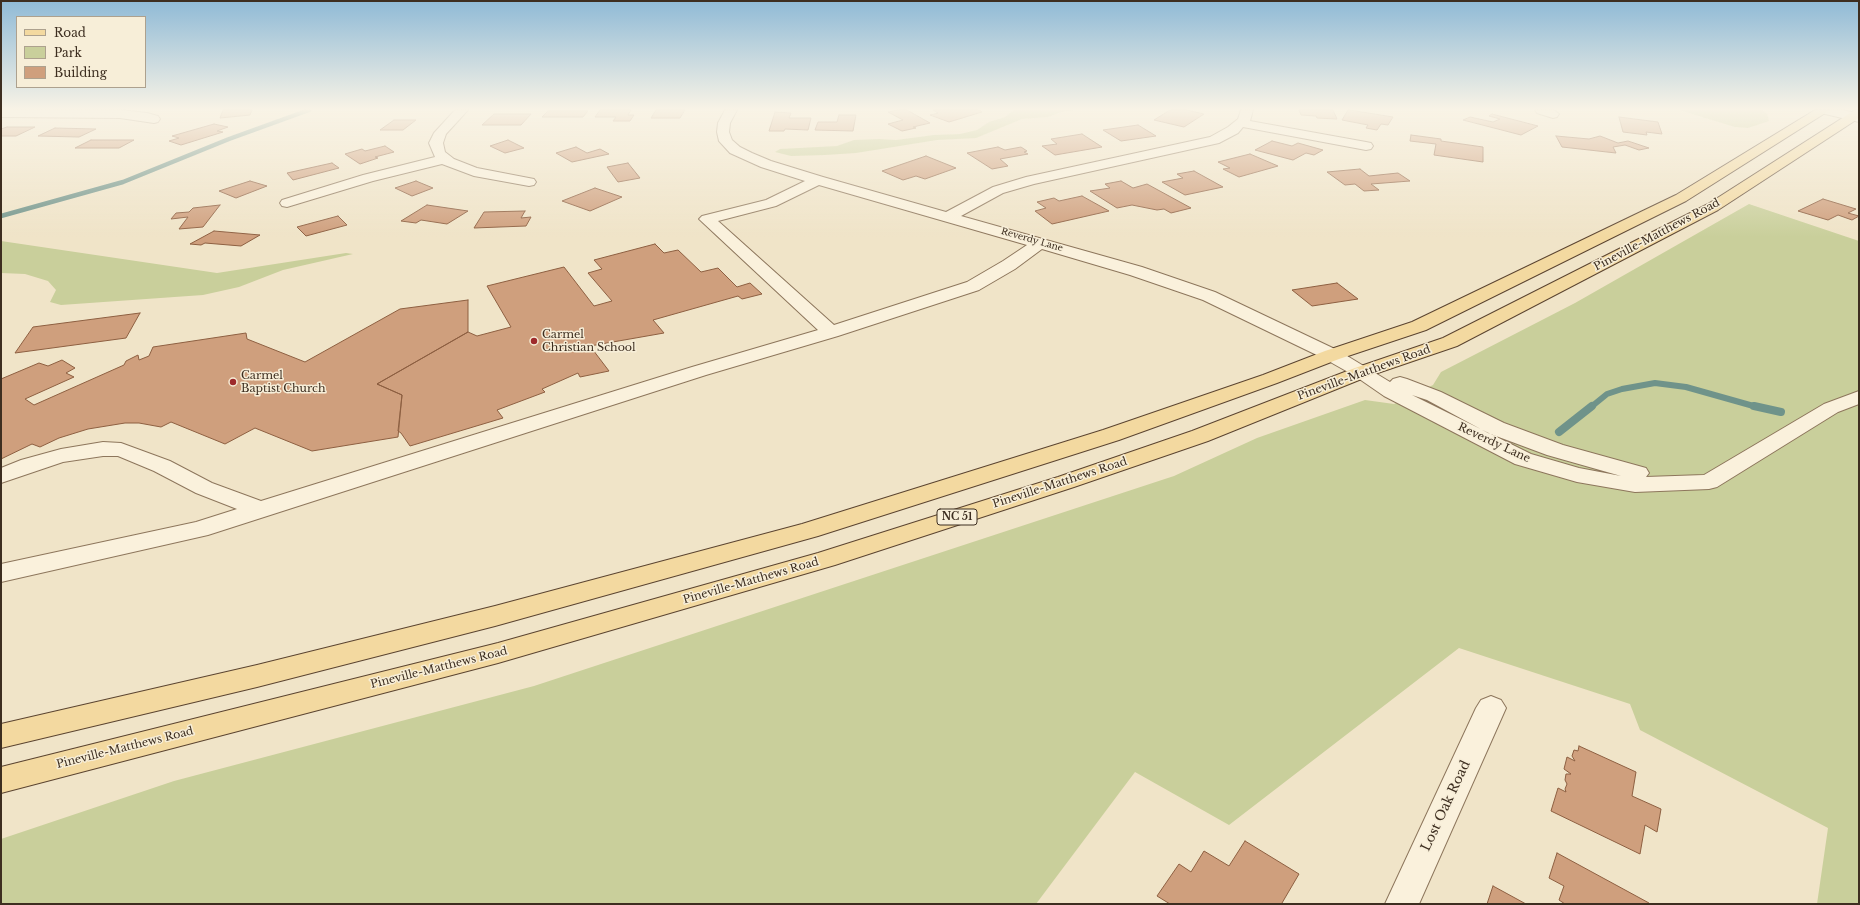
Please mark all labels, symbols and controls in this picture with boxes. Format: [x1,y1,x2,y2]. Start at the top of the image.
legend [16,16,146,88]
text: Road [54,25,86,40]
text: Park [54,45,82,60]
text: Building [54,65,107,80]
street label: Pineville-Matthews Road [1592,196,1722,274]
street label: Reverdy Lane [1000,226,1064,254]
place label: Carmel Christian School [542,328,636,354]
marker: Carmel Christian School [529,336,539,346]
street label: Pineville-Matthews Road [1296,343,1432,403]
place label: Carmel Baptist Church [241,369,326,395]
marker: Carmel Baptist Church [228,377,238,387]
street label: Reverdy Lane [1456,421,1532,465]
street label: Pineville-Matthews Road [991,455,1129,511]
road number: NC 51 [937,509,977,525]
street label: Pineville-Matthews Road [682,555,820,607]
street label: Pineville-Matthews Road [369,645,509,691]
street label: Pineville-Matthews Road [55,725,195,771]
street label: Lost Oak Road [1418,758,1474,854]

